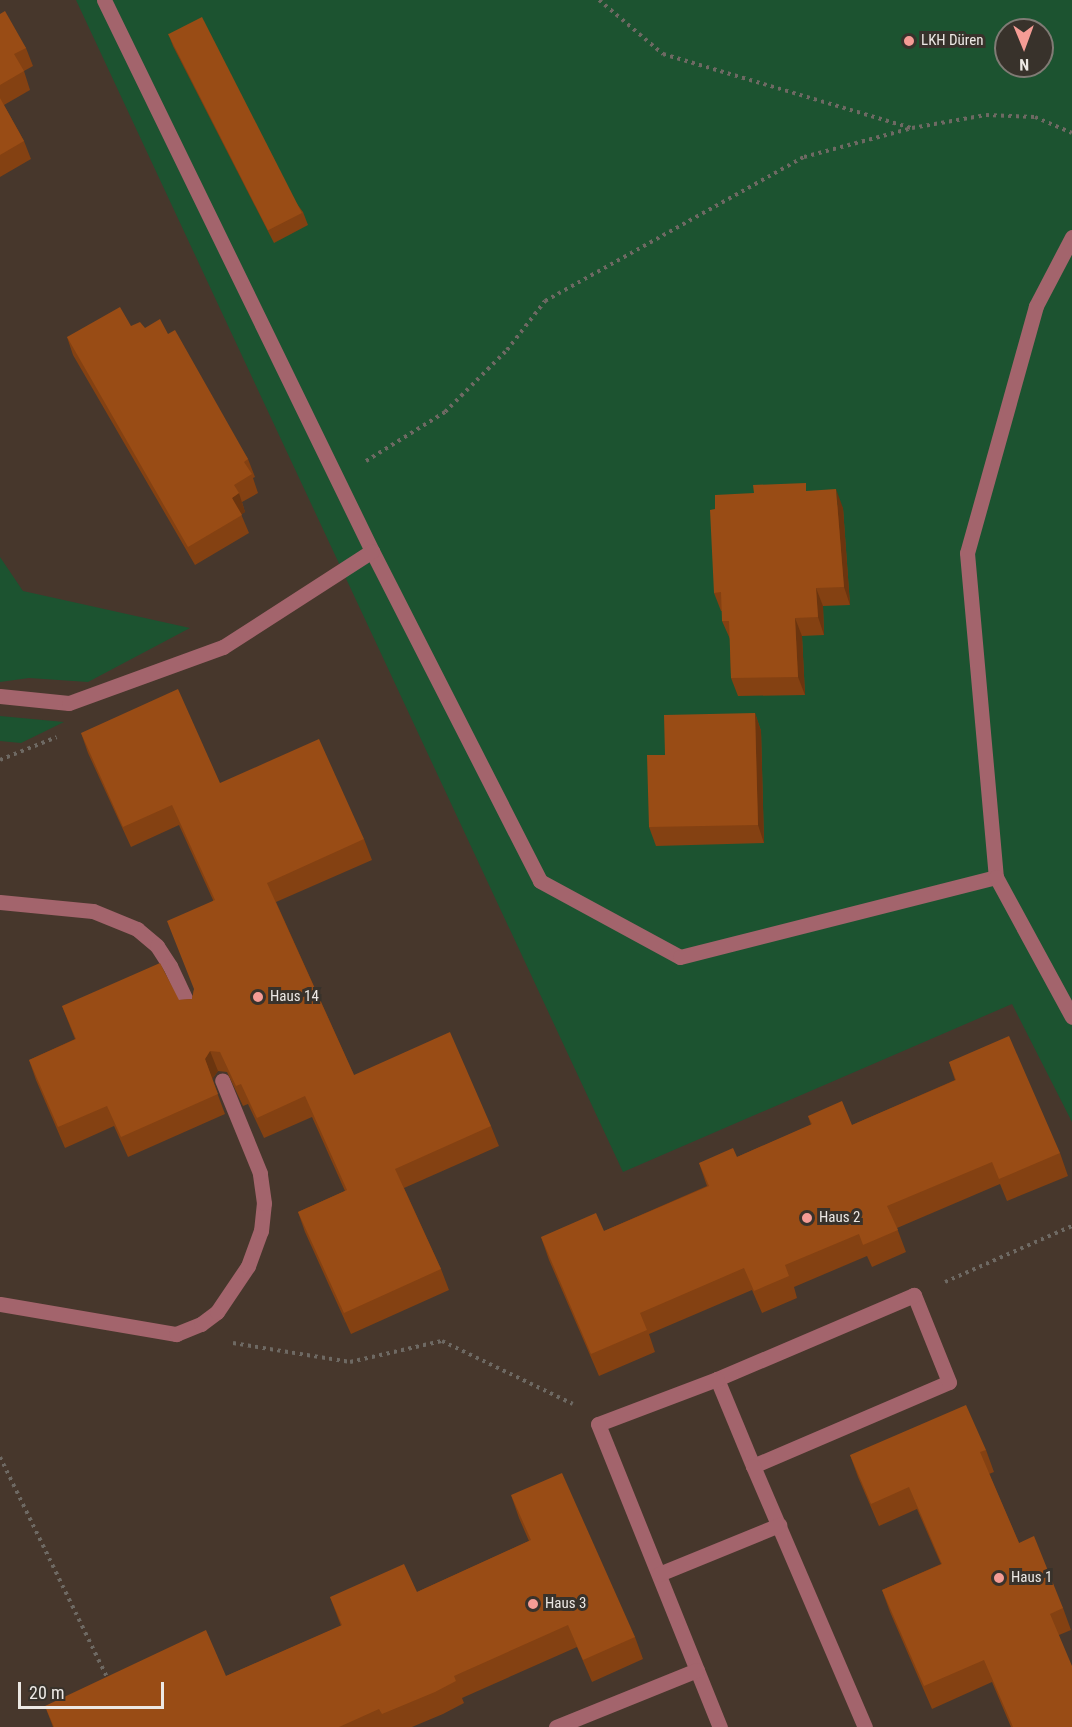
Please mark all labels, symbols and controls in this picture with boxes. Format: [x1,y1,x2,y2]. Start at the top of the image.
north arrow [994,18,1054,78]
place label: LKH Düren [921,32,984,50]
marker: LKH Düren [902,34,916,48]
text: N [1019,55,1029,74]
place label: Haus 14 [270,988,319,1006]
marker: Haus 14 [251,990,265,1004]
place label: Haus 2 [819,1209,860,1227]
marker: Haus 2 [800,1211,814,1225]
place label: Haus 1 [1011,1569,1052,1587]
marker: Haus 1 [992,1571,1006,1585]
place label: Haus 3 [545,1595,586,1613]
marker: Haus 3 [526,1597,540,1611]
scale bar [21,1670,166,1708]
text: 20 m [29,1682,64,1703]

